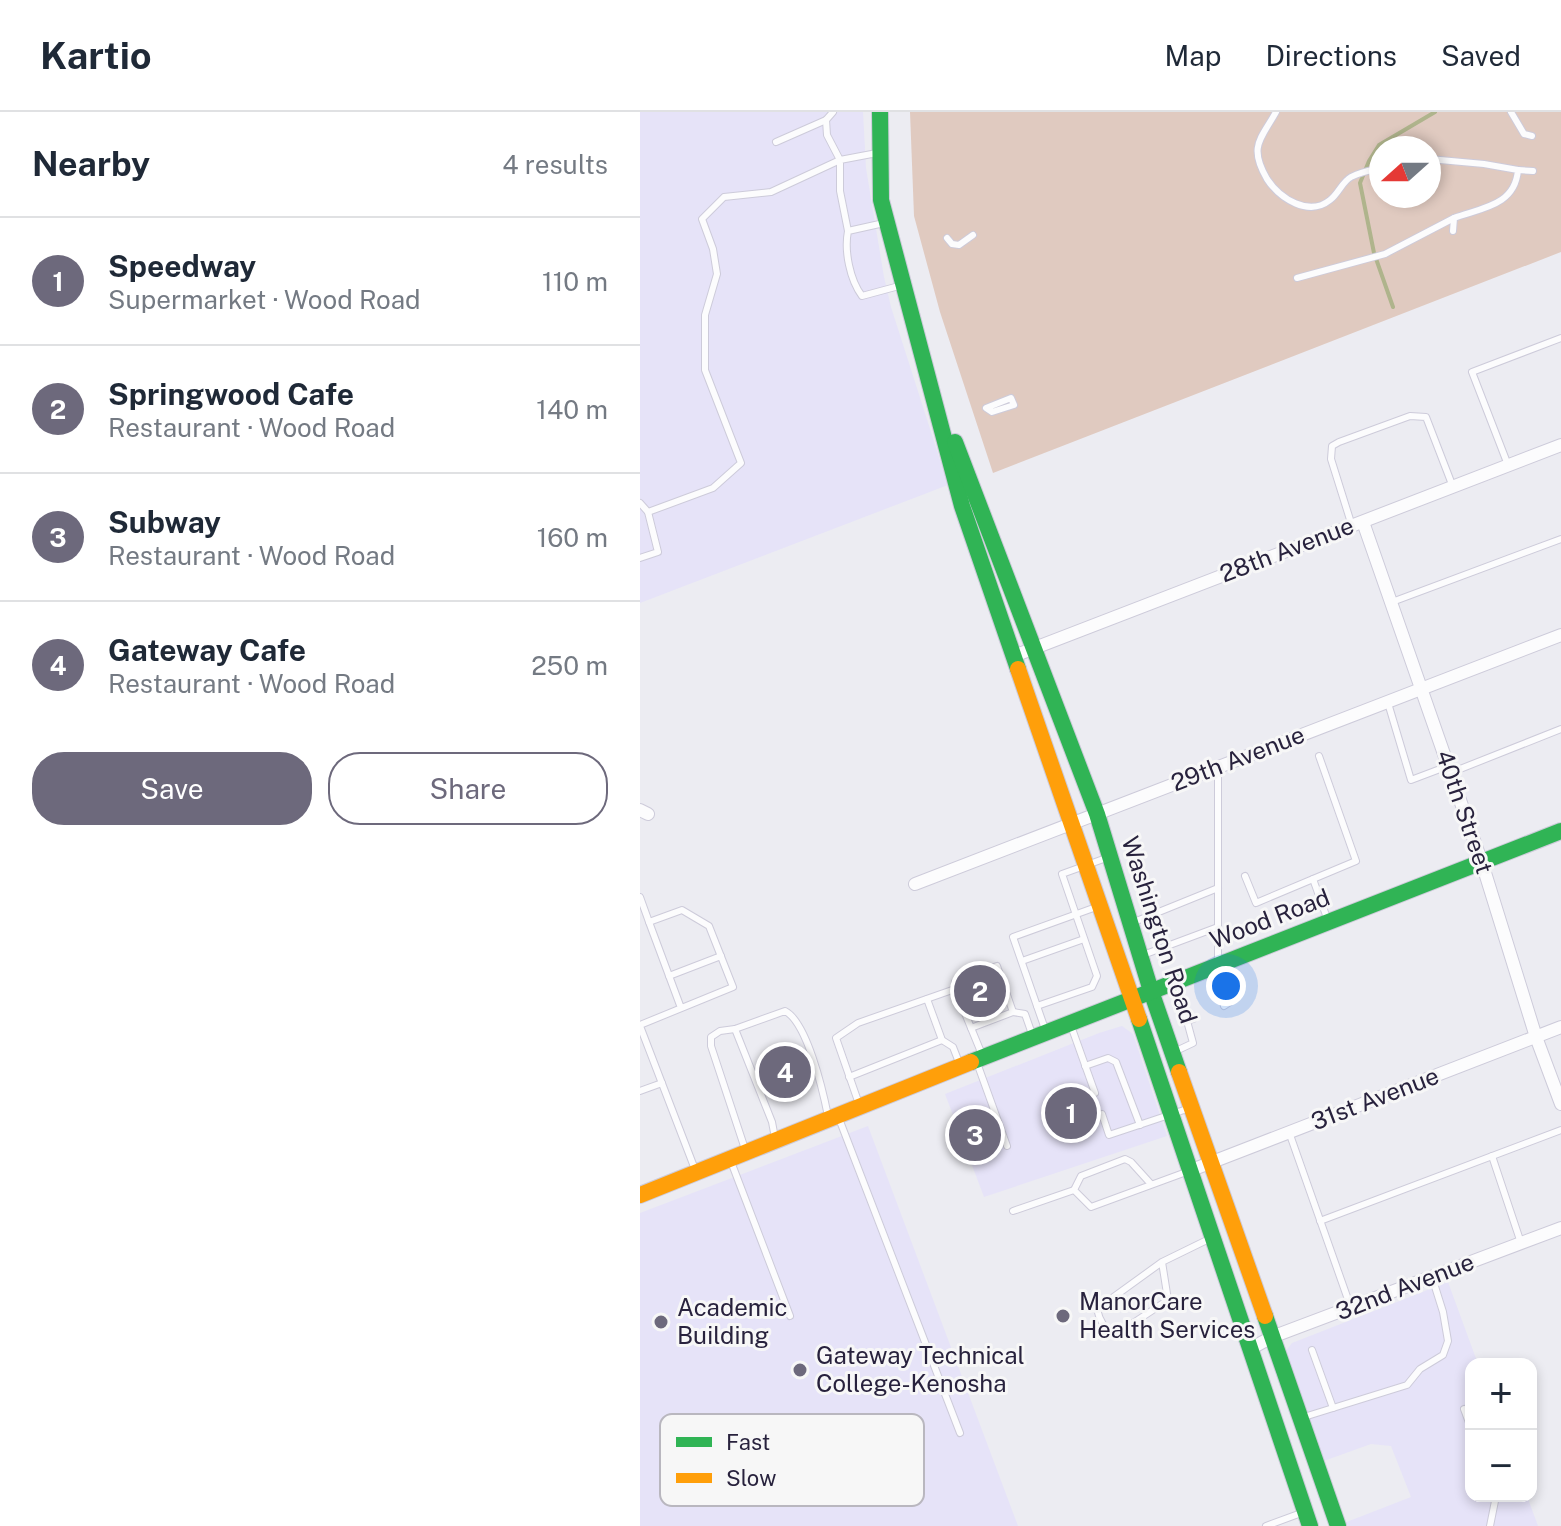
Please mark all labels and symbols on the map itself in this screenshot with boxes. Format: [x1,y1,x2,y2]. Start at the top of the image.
north arrow [1369,136,1441,208]
street label: 28th Avenue [1216,511,1358,587]
street label: 29th Avenue [1167,720,1308,796]
street label: 40th Street [1431,746,1499,877]
street label: Washington Road [1116,833,1203,1027]
street label: Wood Road [1206,882,1333,954]
pin: 2 [954,961,1006,1021]
your location [1206,966,1246,1006]
pin: 4 [759,1042,811,1102]
street label: 31st Avenue [1307,1061,1442,1135]
pin: 1 [1045,1083,1097,1143]
pin: 3 [949,1105,1001,1165]
street label: 32nd Avenue [1332,1247,1478,1325]
place label: ManorCare Health Services [1079,1287,1255,1343]
place label: Academic Building [677,1293,788,1349]
marker: ManorCare Health Services [1054,1307,1072,1325]
marker: Academic Building [652,1313,670,1331]
place label: Gateway Technical College-Kenosha [816,1341,1025,1397]
marker: Gateway Technical College-Kenosha [791,1361,809,1379]
legend [660,1414,924,1506]
text: Fast [726,1429,770,1455]
text: Slow [726,1465,776,1491]

